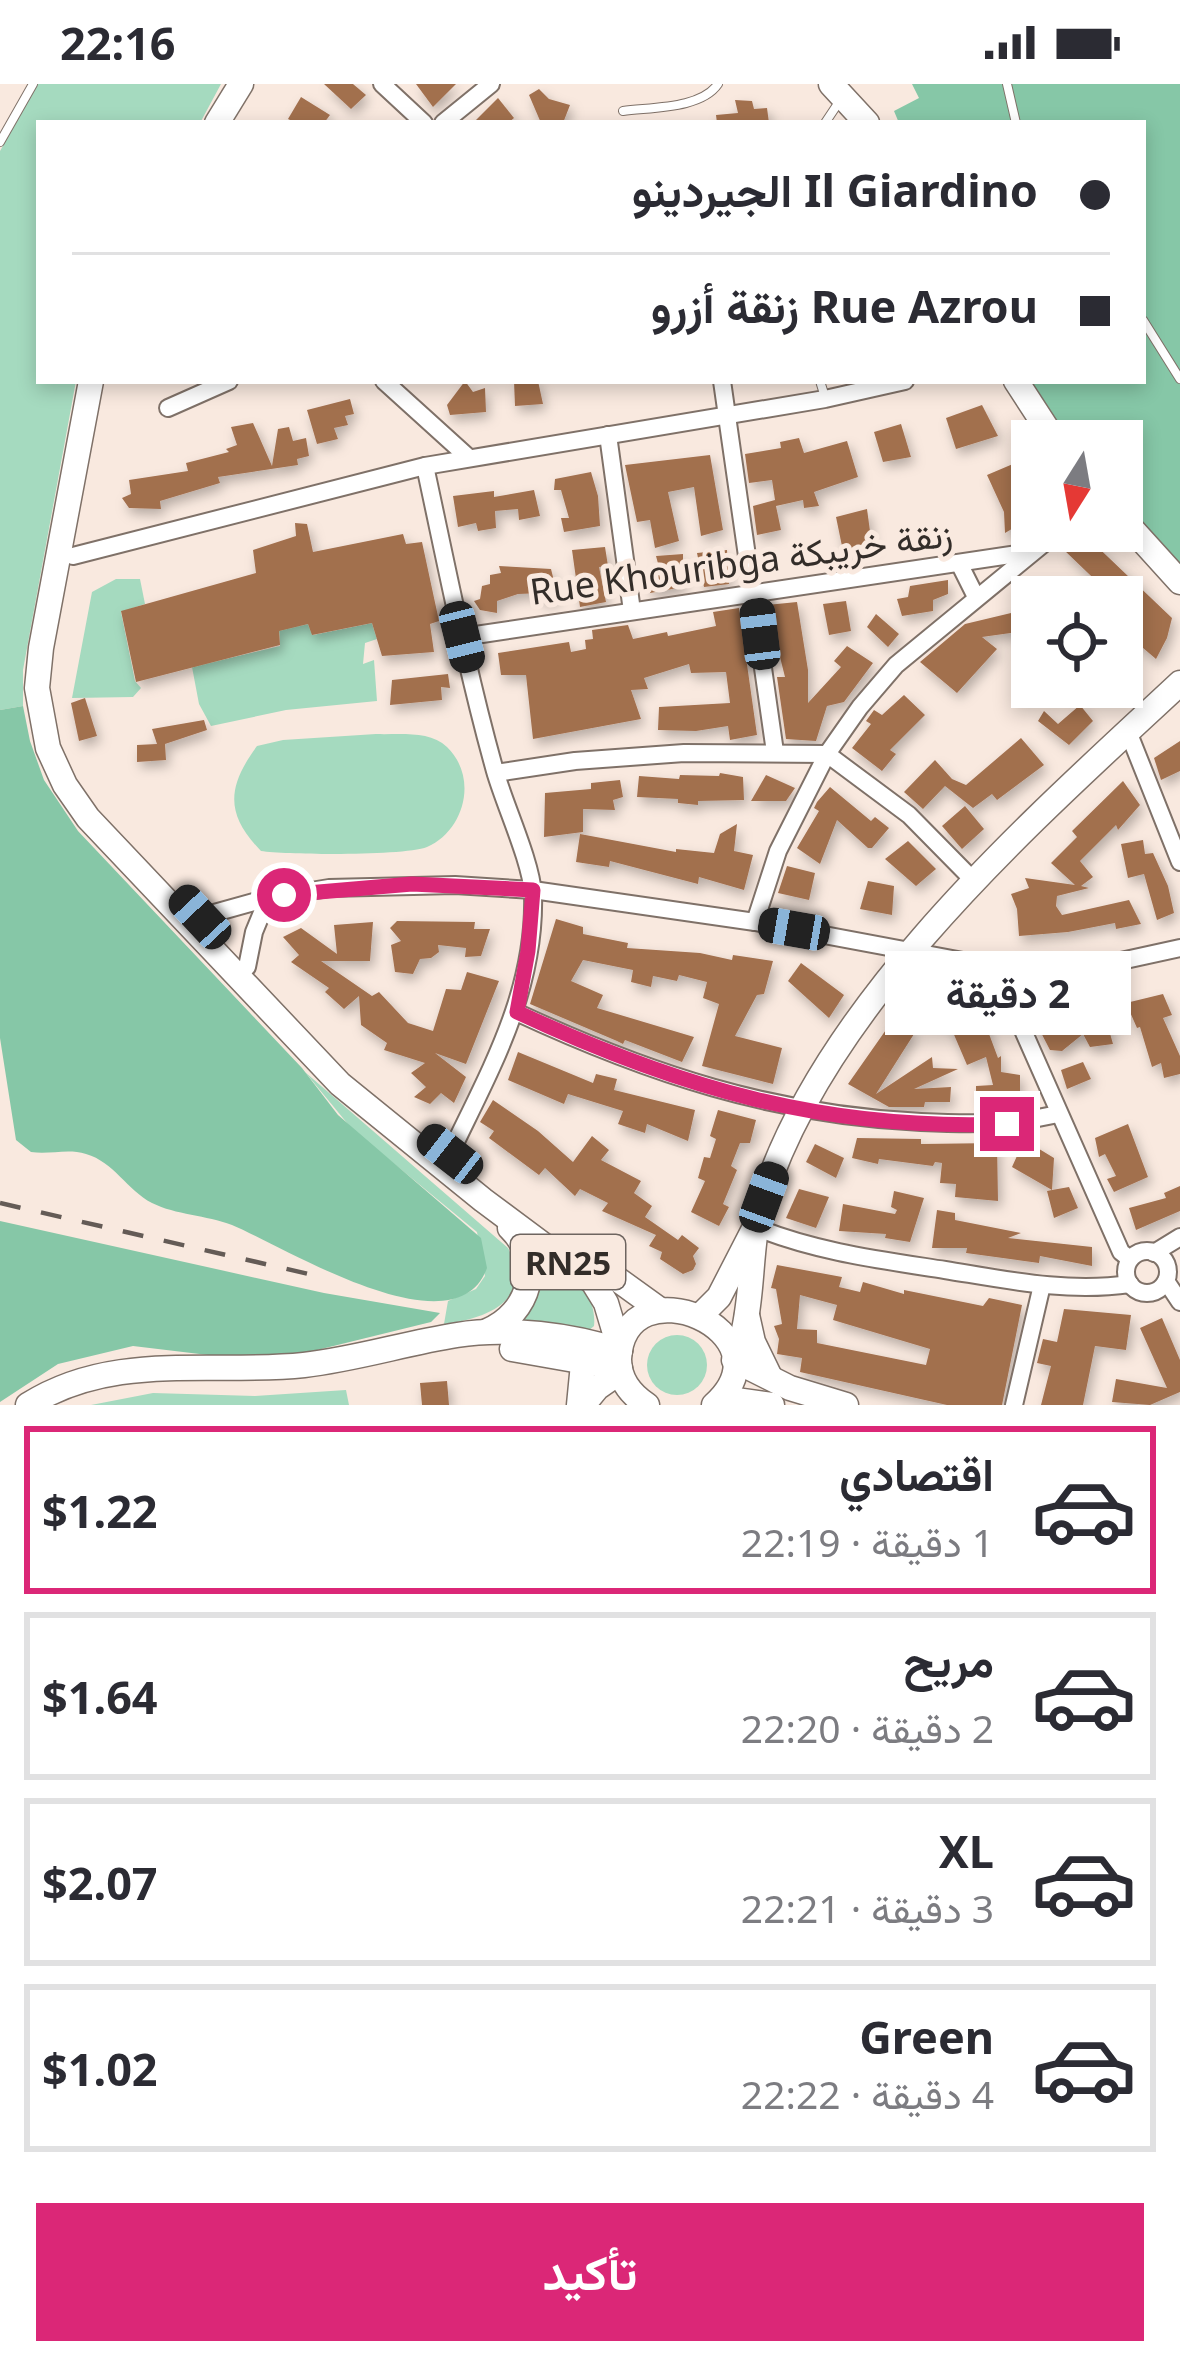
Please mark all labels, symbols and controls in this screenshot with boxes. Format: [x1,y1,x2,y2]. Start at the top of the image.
text: 22:16 [60,12,176,73]
text: Il Giardino الجيردينو [632,159,1038,220]
text: Rue Azrou زنقة أزرو [651,275,1038,336]
north arrow [1011,420,1143,552]
map controls [1011,420,1143,708]
street label: Rue Khouribga زنقة خريبكة [527,508,955,616]
button: locate [1011,576,1143,708]
car [738,596,782,672]
car [436,598,488,676]
route start [257,868,311,922]
car [162,878,238,956]
car [755,905,833,953]
callout: 2 دقيقة [884,950,1130,1034]
text: 2 دقيقة [946,966,1070,1019]
route end [980,1097,1034,1151]
car [411,1118,489,1190]
car [735,1157,793,1237]
road number: RN25 [511,1235,625,1289]
text: اقتصادي [839,1443,994,1504]
icon: car [1030,1456,1138,1564]
text: $1.22 [42,1480,158,1541]
text: 1 دقيقة · 22:19 [741,1515,994,1568]
text: مريح [903,1629,994,1690]
icon: car [1030,1642,1138,1750]
text: $1.64 [42,1666,158,1727]
text: 2 دقيقة · 22:20 [741,1701,994,1754]
text: XL [939,1820,994,1881]
icon: car [1030,1828,1138,1936]
text: $2.07 [42,1852,158,1913]
text: 3 دقيقة · 22:21 [741,1881,994,1934]
text: Green [859,2006,994,2067]
icon: car [1030,2014,1138,2122]
text: $1.02 [42,2038,158,2099]
text: 4 دقيقة · 22:22 [741,2067,994,2120]
button: تأكيد [36,2203,1144,2341]

